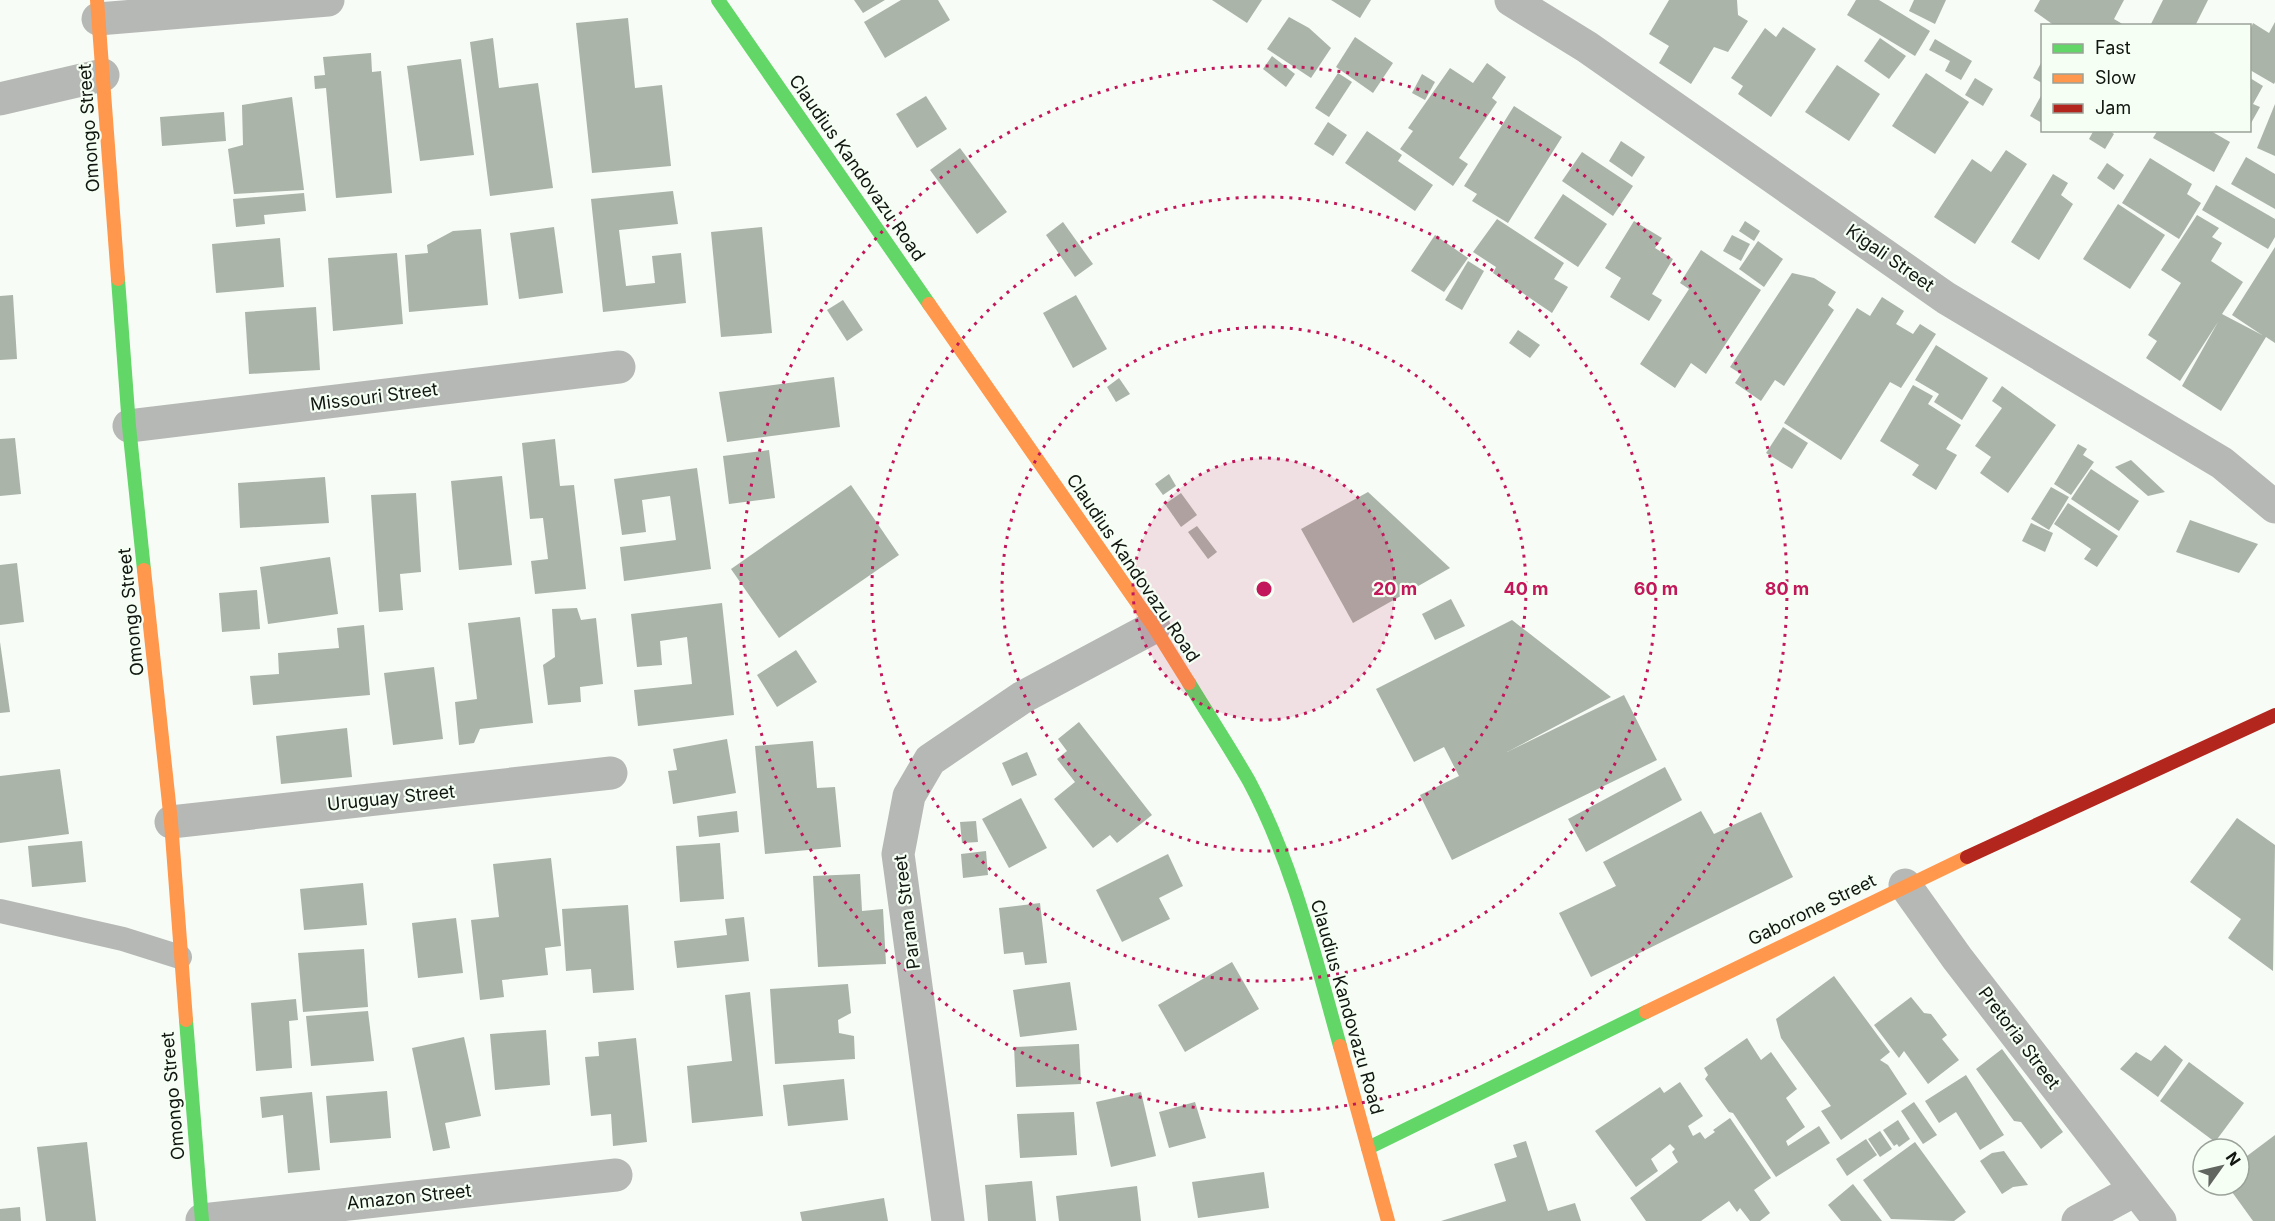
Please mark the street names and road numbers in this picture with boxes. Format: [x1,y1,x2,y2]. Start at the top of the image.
street label: Omongo Street [74,63,103,193]
street label: Claudius Kandovazu Road [785,71,930,265]
street label: Kigali Street [1842,220,1938,296]
street label: Missouri Street [309,378,439,415]
street label: Claudius Kandovazu Road [1063,470,1204,666]
street label: Omongo Street [113,547,148,677]
street label: Uruguay Street [326,780,456,815]
street label: Parana Street [889,854,924,970]
street label: Gaborone Street [1744,869,1879,950]
street label: Claudius Kandovazu Road [1307,897,1388,1117]
street label: Pretoria Street [1974,983,2065,1093]
street label: Omongo Street [156,1031,189,1161]
street label: Amazon Street [346,1180,472,1213]

